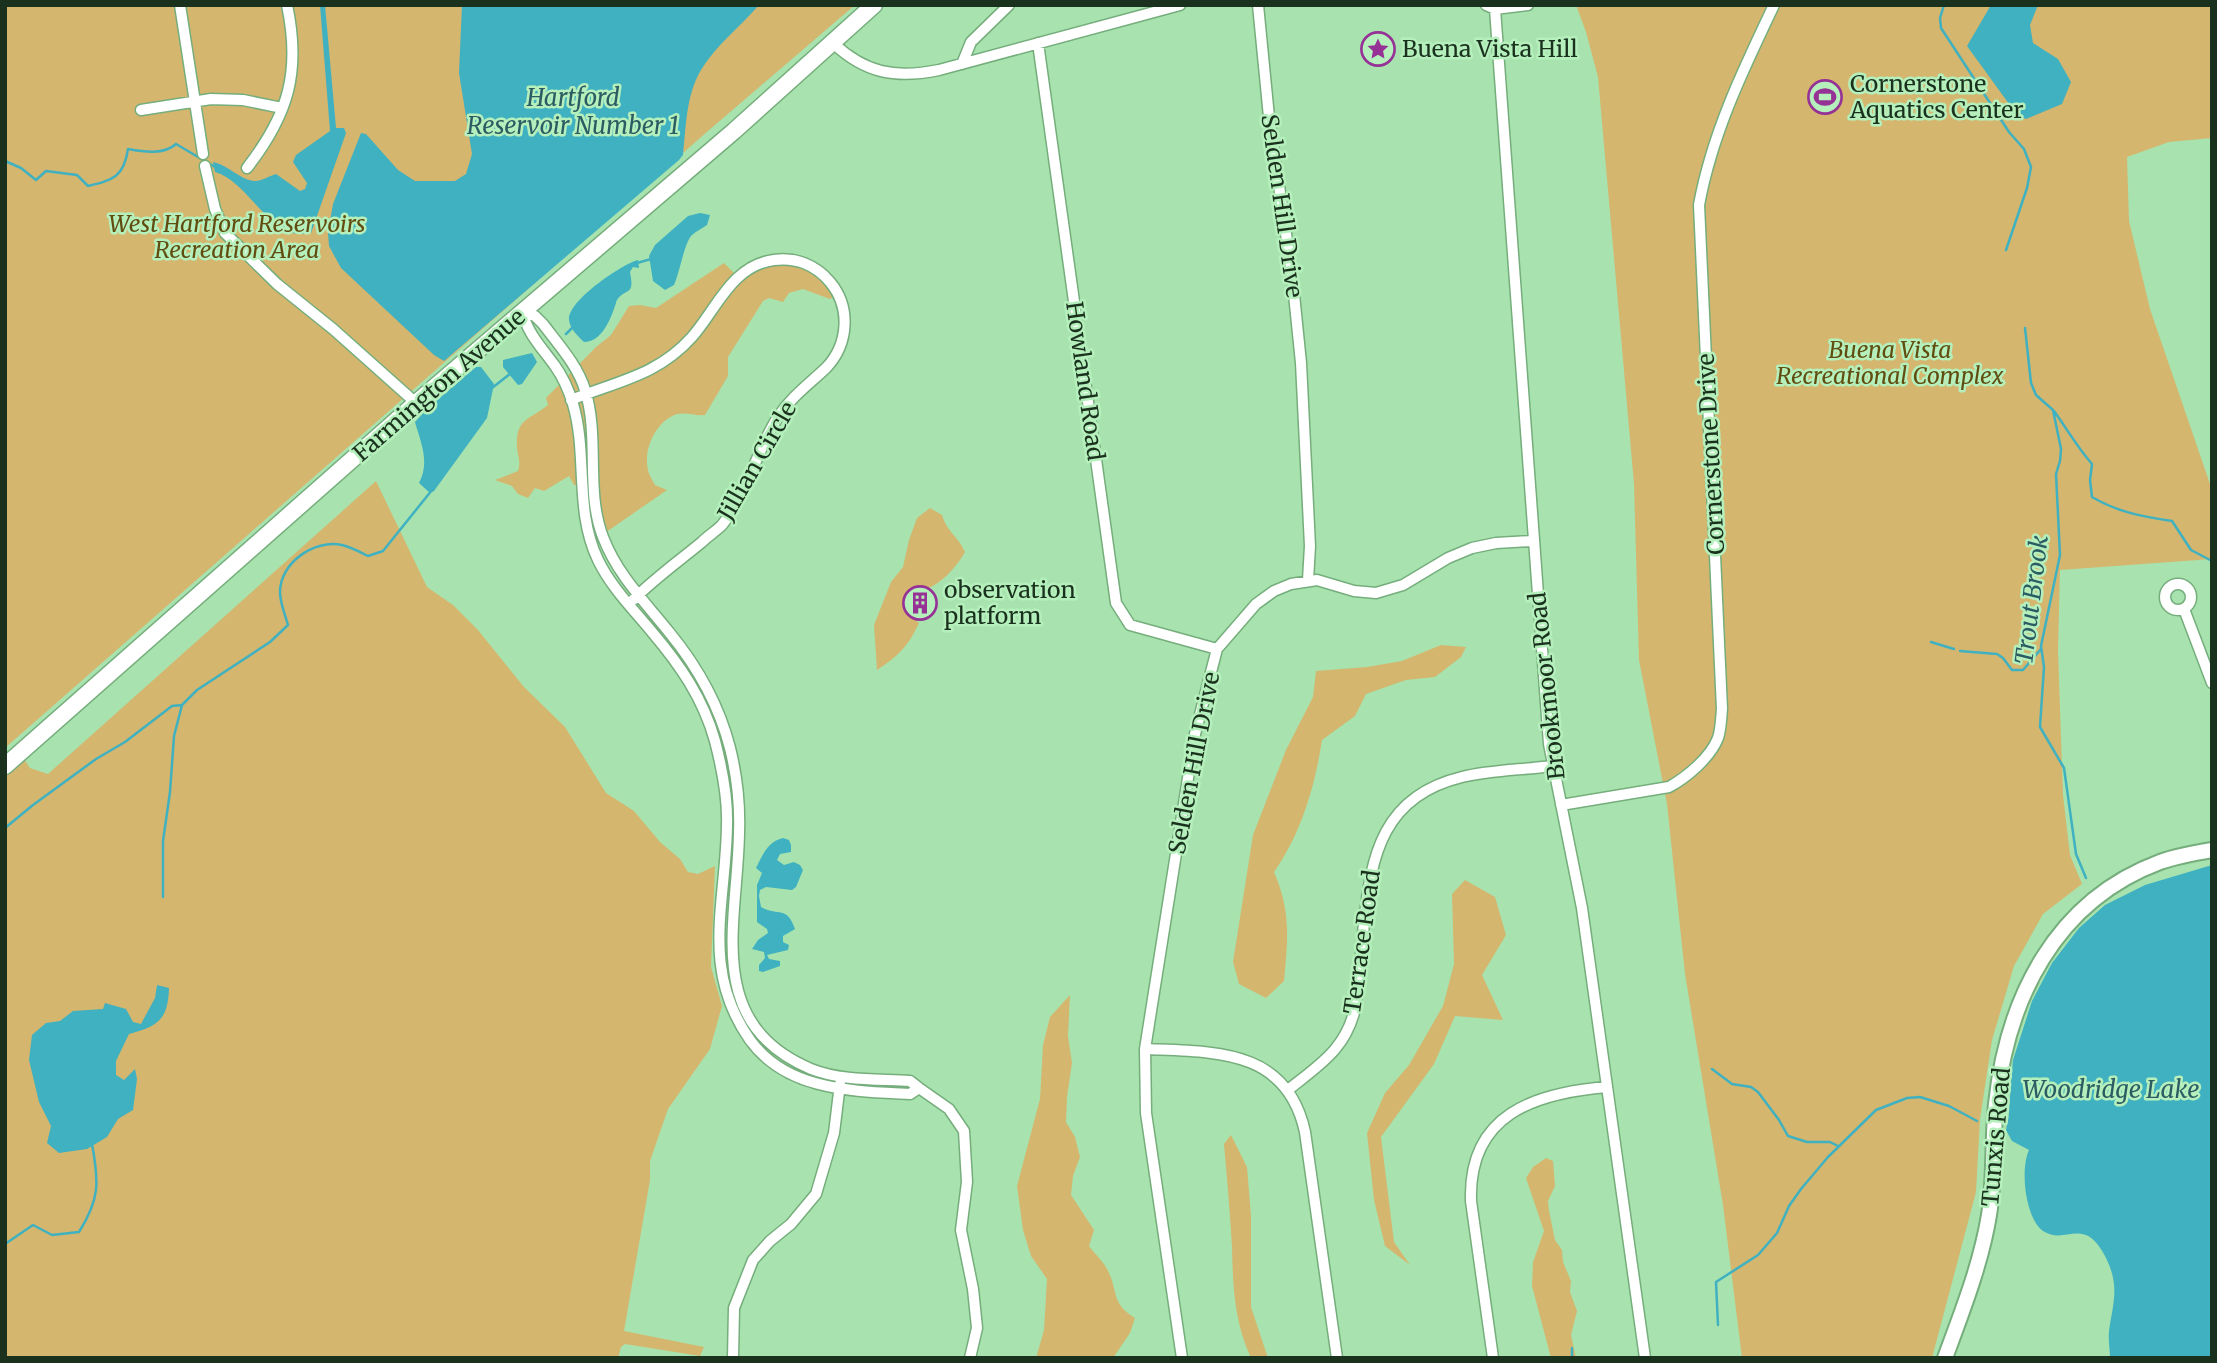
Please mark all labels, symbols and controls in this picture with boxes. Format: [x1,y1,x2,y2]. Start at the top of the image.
place icon: Buena Vista Hill [1359,30,1397,68]
place label: Buena Vista Hill [1402,34,1578,63]
place label: Cornerstone Aquatics Center [1849,69,2024,124]
sports icon: Cornerstone Aquatics Center [1806,78,1844,116]
water label: Hartford Reservoir Number 1 [467,82,679,141]
street label: Selden Hill Drive [1255,112,1310,300]
park label: West Hartford Reservoirs Recreation Area [109,209,365,264]
street label: Howland Road [1060,299,1111,463]
street label: Farmington Avenue [347,302,531,467]
park label: Buena Vista Recreational Complex [1776,335,2004,390]
street label: Cornerstone Drive [1691,353,1730,555]
street label: Jillian Circle [710,396,802,526]
water label: Trout Brook [2008,534,2055,666]
place label: observation platform [944,575,1076,630]
building icon: observation platform [901,584,939,622]
street label: Brookmoor Road [1522,591,1571,781]
street label: Selden Hill Drive [1162,669,1225,856]
street label: Terrace Road [1337,868,1386,1016]
street label: Tunxis Road [1975,1066,2016,1208]
water label: Woodridge Lake [2022,1074,2200,1105]

